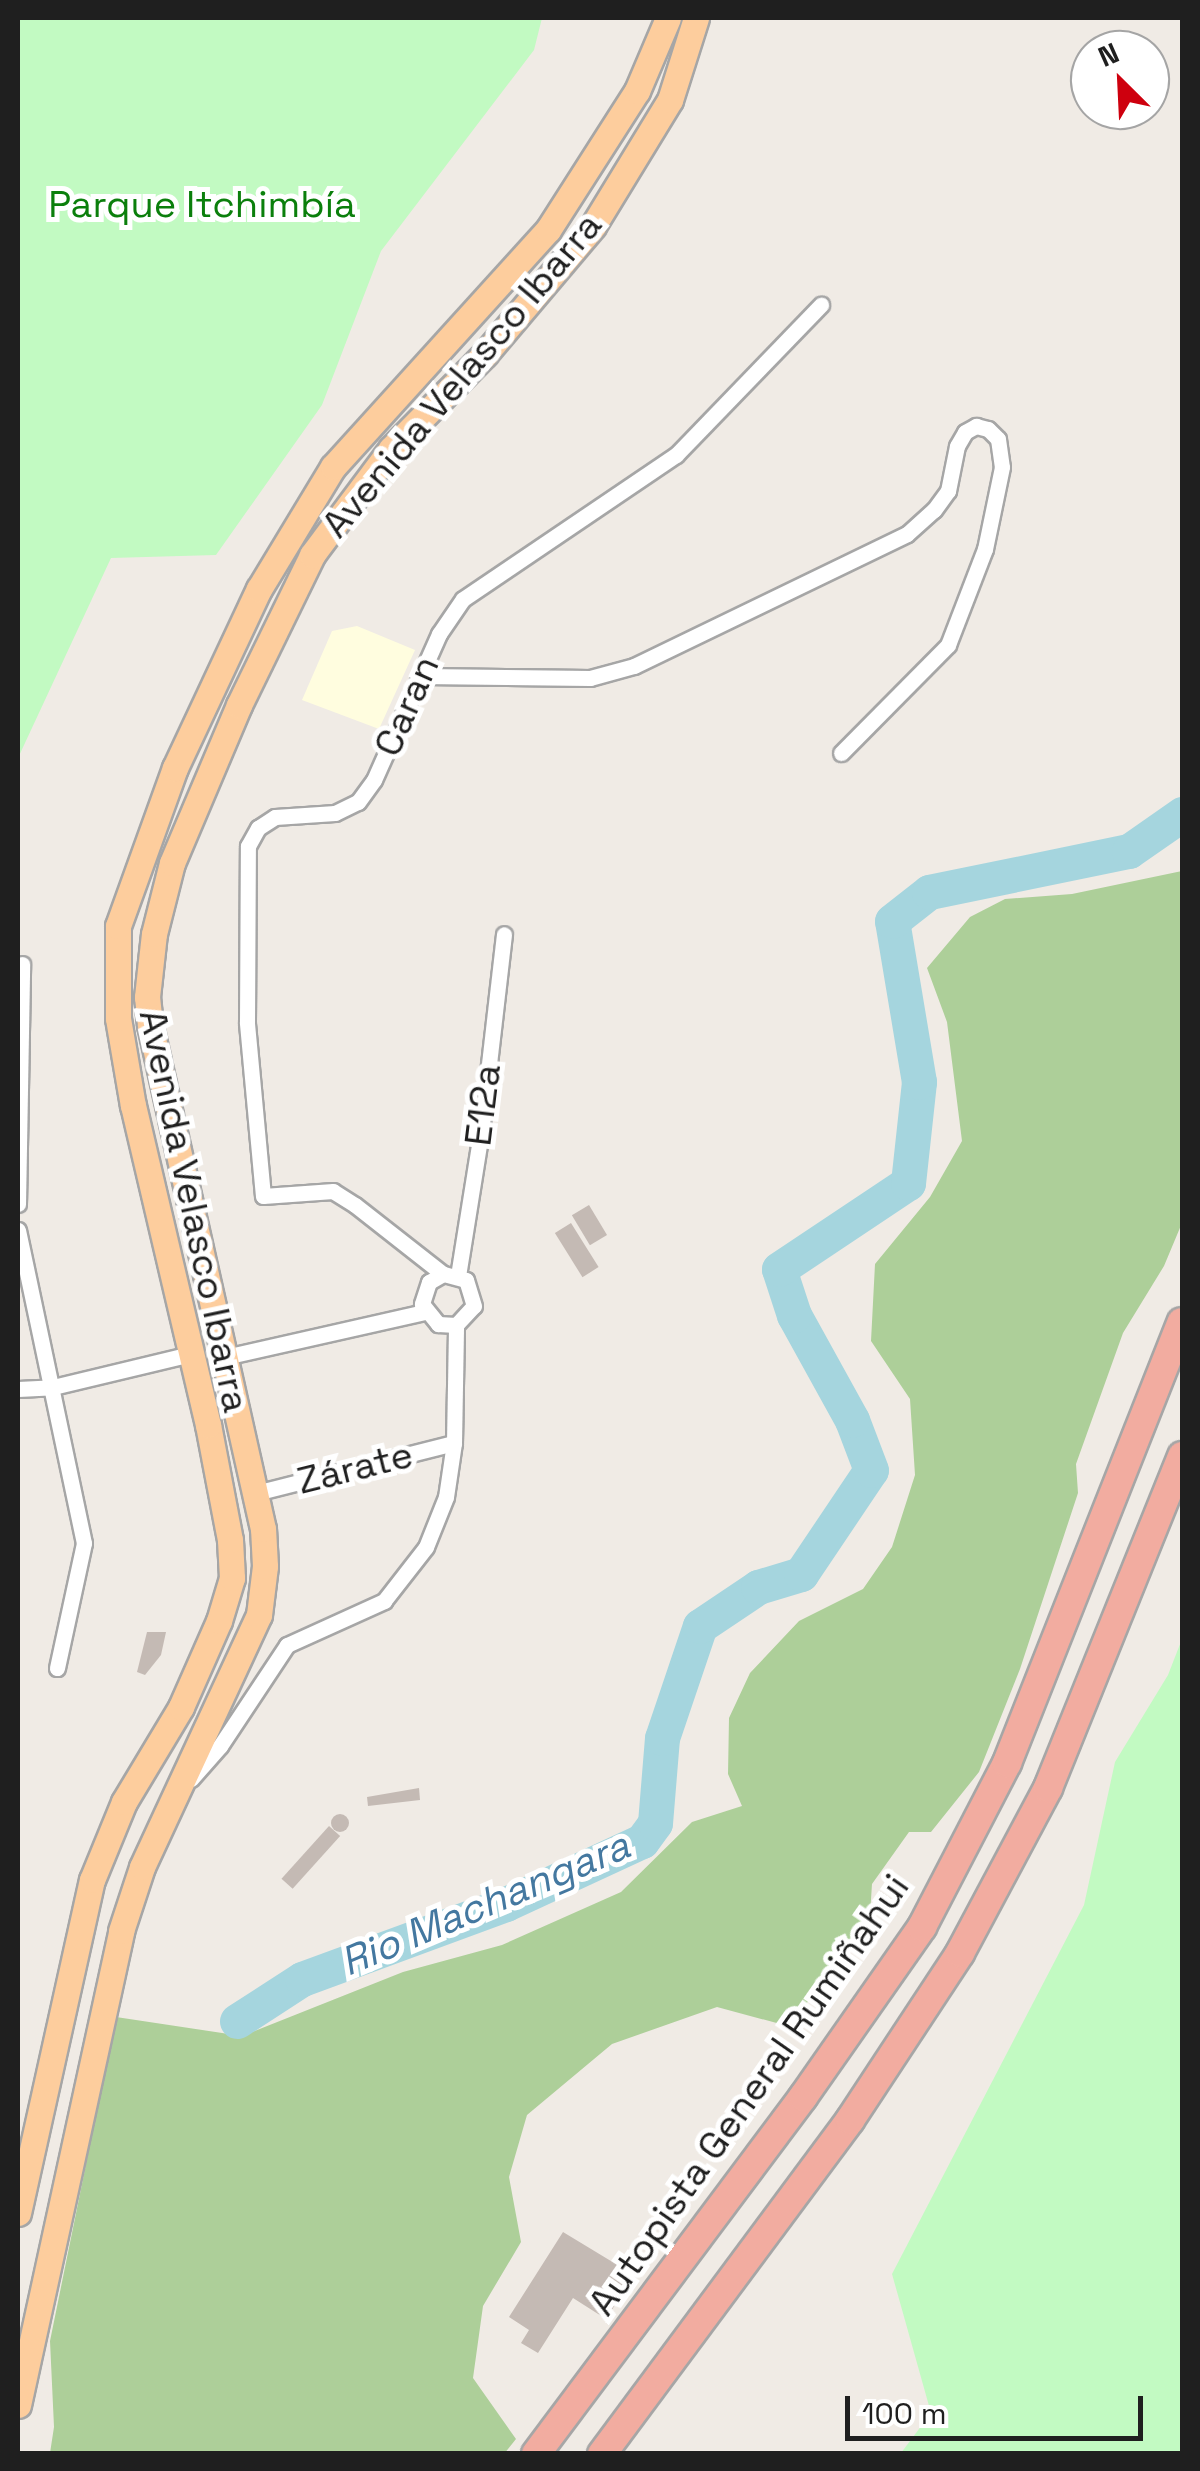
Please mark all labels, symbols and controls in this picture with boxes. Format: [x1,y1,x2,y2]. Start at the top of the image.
north arrow [1070,30,1170,130]
text: N [1093,34,1124,75]
park label: Parque Itchimbía [48,182,356,228]
street label: Avenida Velasco Ibarra [312,203,612,547]
street label: Caran [365,649,449,763]
street label: Avenida Velasco Ibarra [129,1005,259,1417]
street label: E12a [455,1062,511,1148]
street label: Zárate [293,1432,417,1504]
water label: Rio Machangara [333,1822,637,1986]
street label: Autopista General Rumiñahui [579,1866,919,2324]
scale bar [850,2376,1148,2438]
text: 100 m [862,2394,947,2433]

